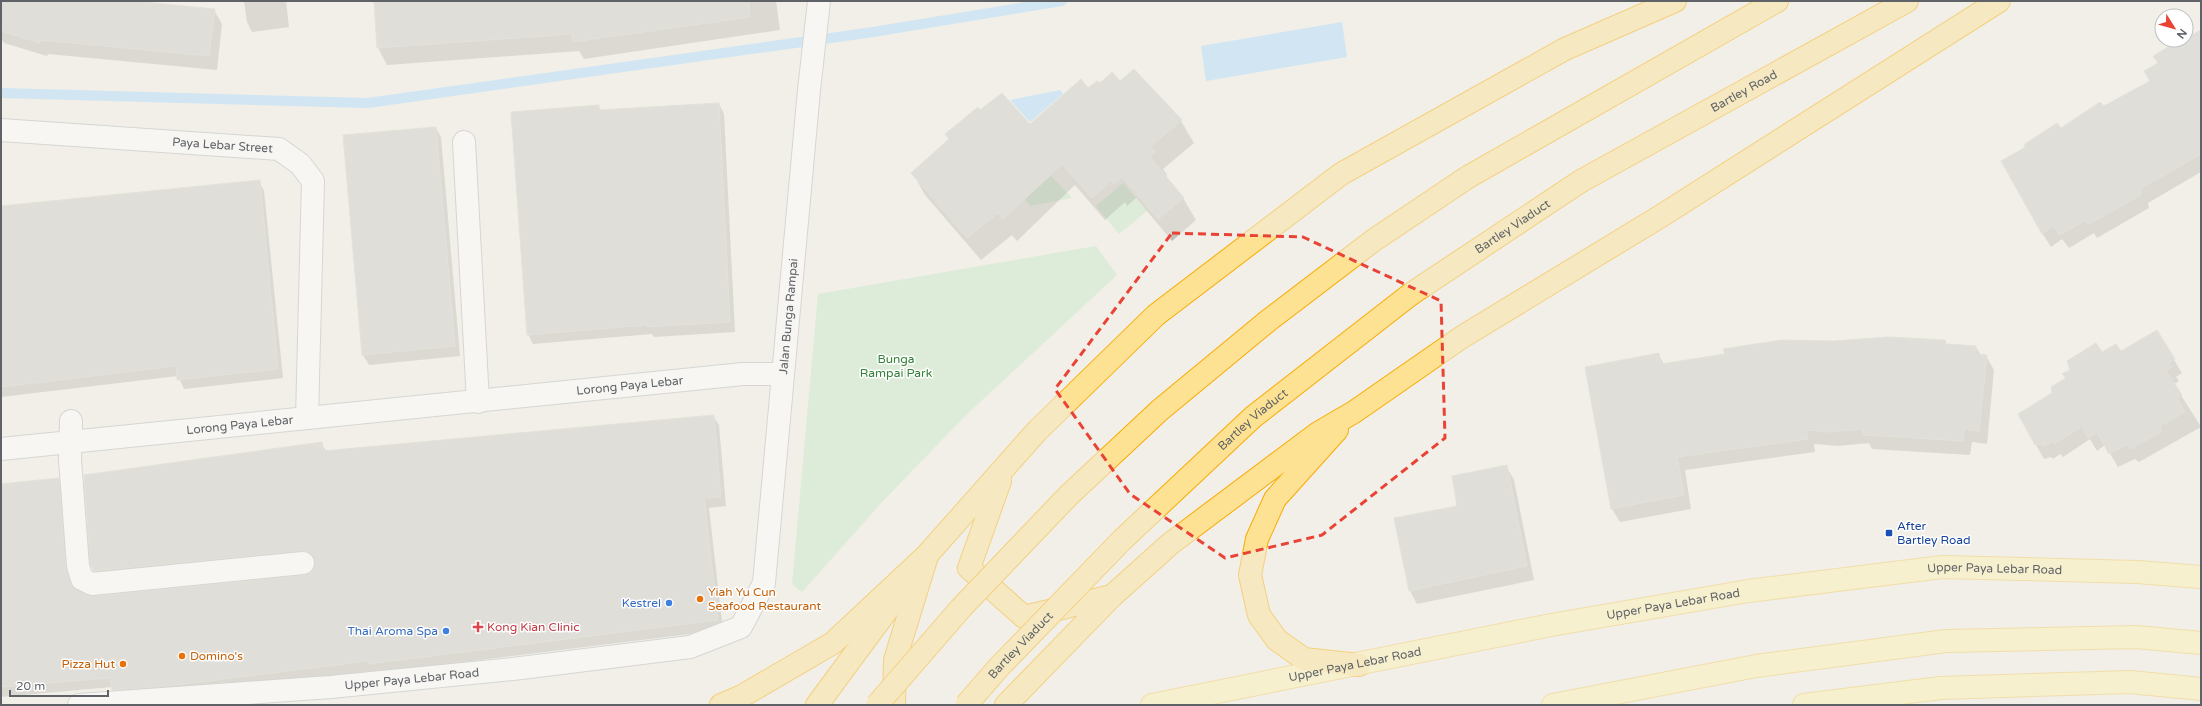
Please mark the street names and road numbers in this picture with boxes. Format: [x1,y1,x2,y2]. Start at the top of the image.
street label: Bartley Road [1708,67,1779,115]
street label: Paya Lebar Street [172,135,274,156]
street label: Bartley Viaduct [1472,196,1553,257]
street label: Jalan Bunga Rampai [776,258,801,375]
street label: Lorong Paya Lebar [576,373,684,398]
street label: Bartley Viaduct [1215,385,1291,453]
street label: Lorong Paya Lebar [186,412,294,437]
street label: Upper Paya Lebar Road [1926,560,2062,577]
street label: Upper Paya Lebar Road [1605,586,1741,622]
street label: Bartley Viaduct [985,608,1056,681]
street label: Upper Paya Lebar Road [1287,644,1423,684]
street label: Upper Paya Lebar Road [344,665,480,693]

